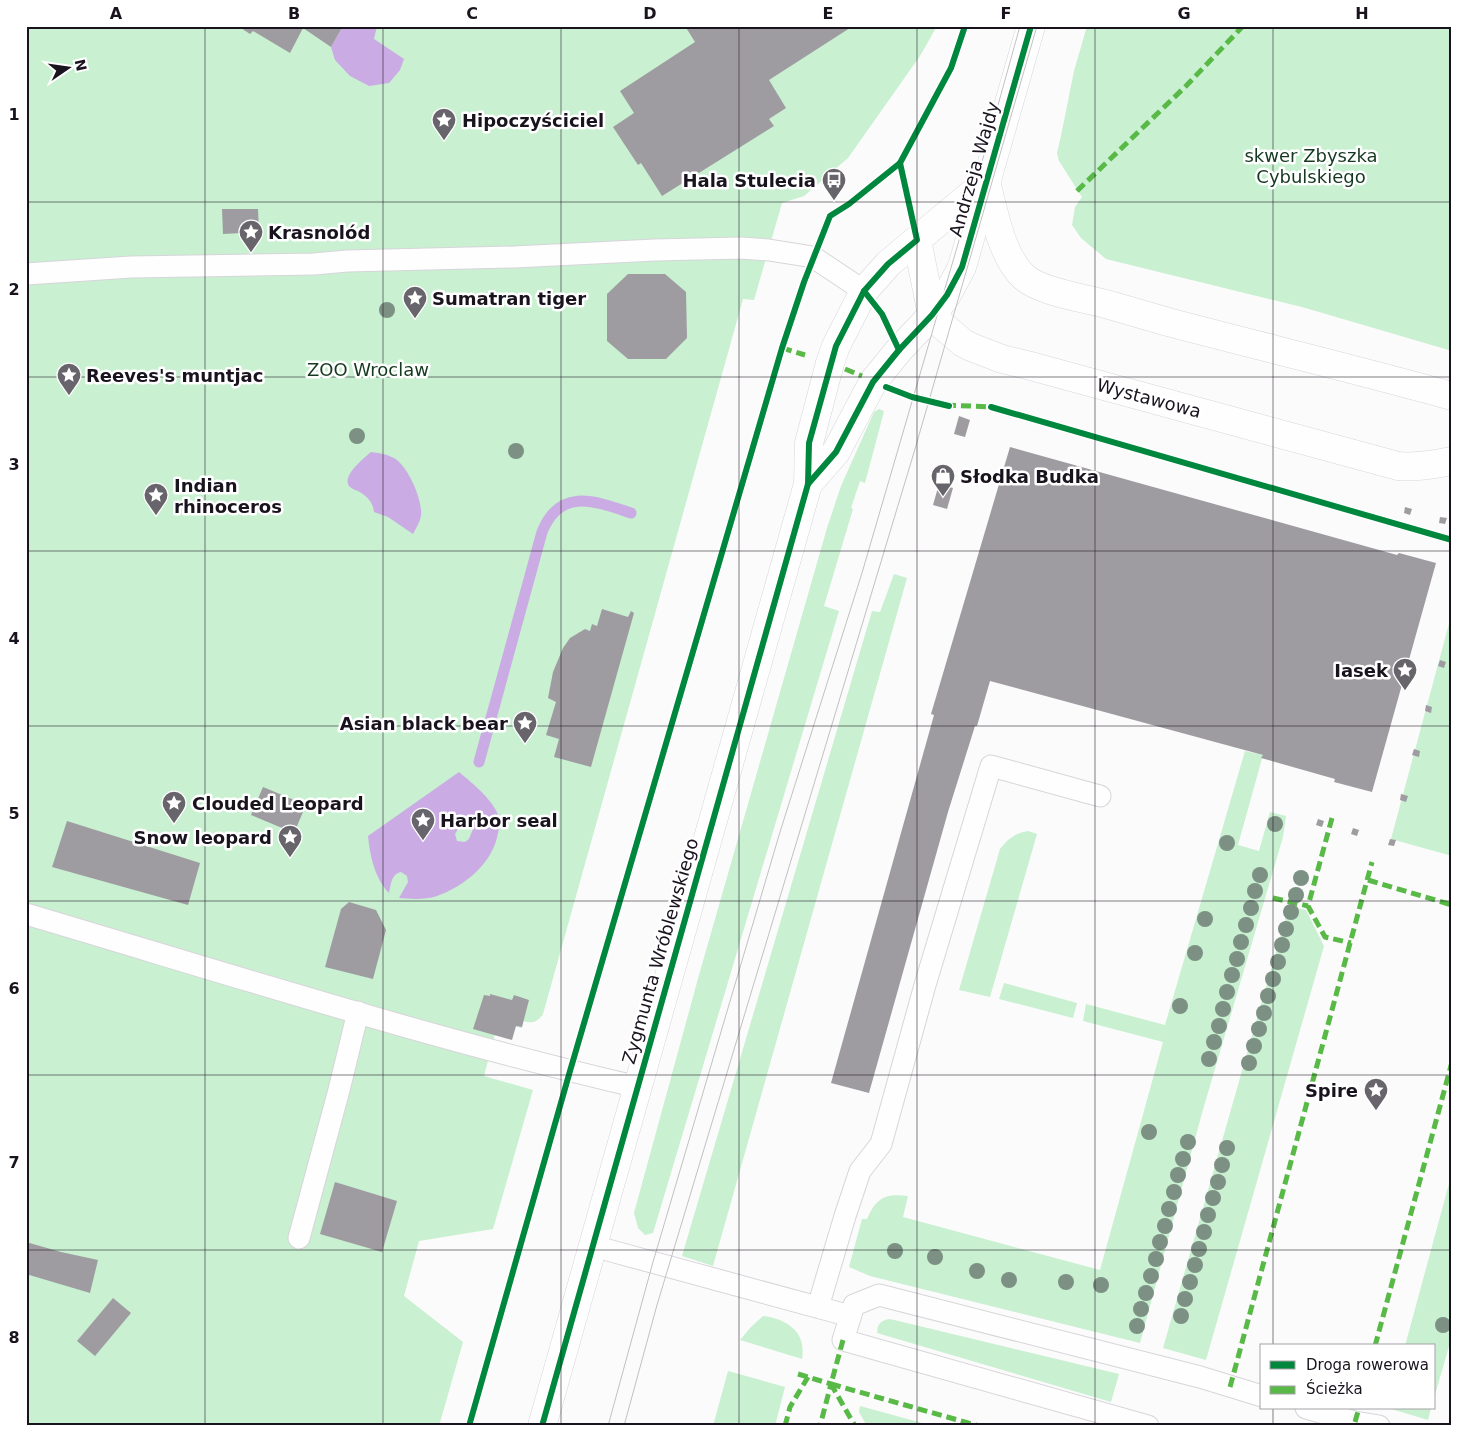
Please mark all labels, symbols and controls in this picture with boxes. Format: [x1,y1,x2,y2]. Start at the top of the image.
text: A [110,4,123,23]
text: B [288,4,300,23]
text: C [466,4,478,23]
text: D [643,4,657,23]
text: E [823,4,833,23]
text: F [1001,4,1011,23]
text: G [1177,4,1191,23]
text: H [1355,4,1369,23]
north arrow [42,42,92,92]
text: N [72,58,90,73]
street label: Andrzeja Wajdy [945,99,1003,239]
text: 1 [8,105,20,124]
place icon: Hipoczyściciel [431,107,457,141]
place label: Hipoczyściciel [462,110,604,131]
park label: skwer Zbyszka Cybulskiego [1244,145,1378,187]
bus stop icon: Hala Stulecia [821,167,847,201]
place label: Hala Stulecia [682,170,816,191]
place icon: Krasnolód [238,219,264,253]
place label: Krasnolód [268,222,370,243]
text: 2 [8,280,20,299]
place icon: Sumatran tiger [402,285,428,319]
place label: Sumatran tiger [432,288,586,309]
park label: ZOO Wroclaw [307,359,429,380]
place icon: Reeves's muntjac [56,362,82,396]
place label: Reeves's muntjac [86,365,263,386]
street label: Wystawowa [1095,374,1203,422]
text: 3 [8,455,20,474]
shop icon: Słodka Budka [930,463,956,497]
place label: Słodka Budka [960,466,1099,487]
place label: Indian rhinoceros [174,475,282,517]
place icon: Indian rhinoceros [143,482,169,516]
text: 4 [8,629,20,648]
place icon: Iasek [1392,657,1418,691]
place label: Iasek [1334,660,1389,681]
place icon: Asian black bear [512,710,538,744]
place label: Asian black bear [340,713,508,734]
place icon: Clouded Leopard [161,790,187,824]
place label: Clouded Leopard [192,793,364,814]
text: 5 [8,804,20,823]
place icon: Harbor seal [410,807,436,841]
place label: Harbor seal [440,810,558,831]
place icon: Snow leopard [277,824,303,858]
place label: Snow leopard [133,827,272,848]
street label: Zygmunta Wróblewskiego [618,836,702,1066]
text: 6 [8,979,20,998]
place icon: Spire [1363,1077,1389,1111]
place label: Spire [1305,1080,1358,1101]
text: 7 [8,1153,20,1172]
text: 8 [8,1328,20,1347]
legend [1260,1344,1436,1410]
text: Droga rowerowa [1306,1356,1429,1374]
text: Ścieżka [1306,1379,1363,1398]

